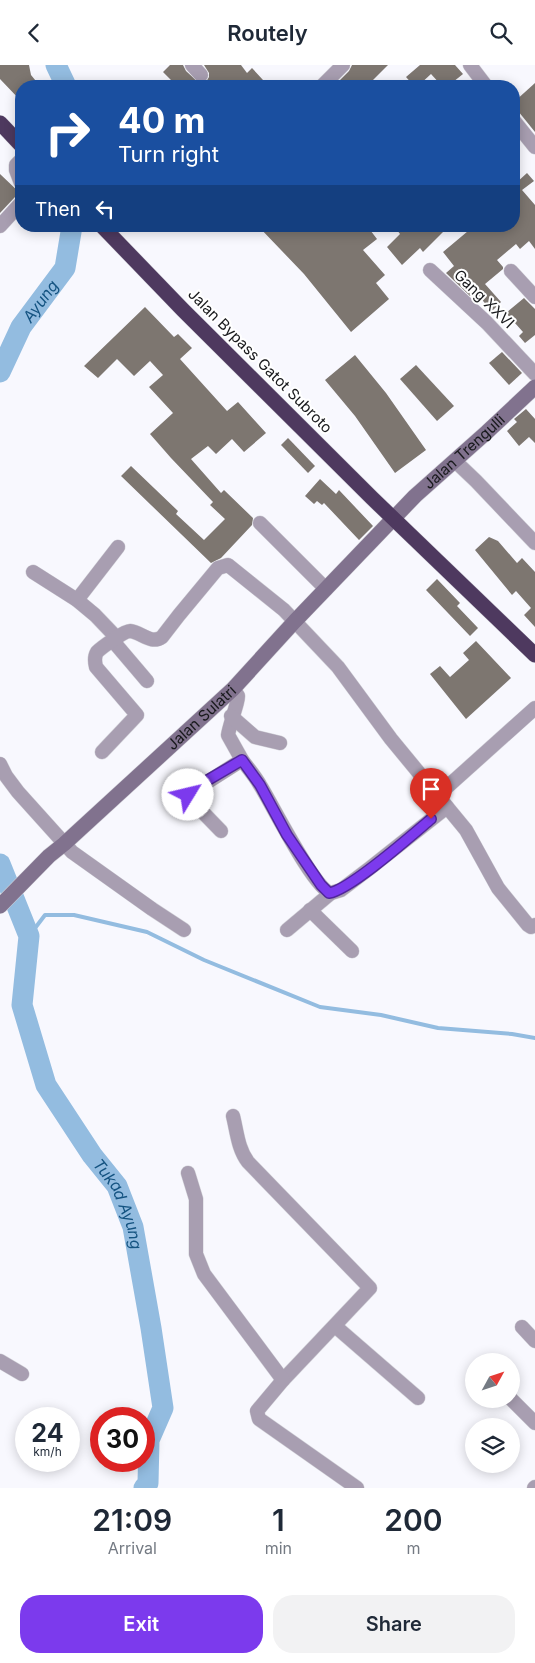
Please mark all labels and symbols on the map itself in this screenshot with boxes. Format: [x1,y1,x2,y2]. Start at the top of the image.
street label: Gang XXVI [450,265,519,332]
water label: Ayung [17,276,63,327]
street label: Jalan Bypass Gatot Subroto [184,284,337,437]
street label: Jalan Trengulli [419,410,509,493]
street label: Jalan Sulatri [163,681,240,754]
position arrow [161,768,213,820]
pin [410,768,452,819]
water label: Tukad Ayung [89,1154,147,1251]
north arrow [465,1353,520,1407]
speed limit sign: 30 [90,1407,155,1472]

